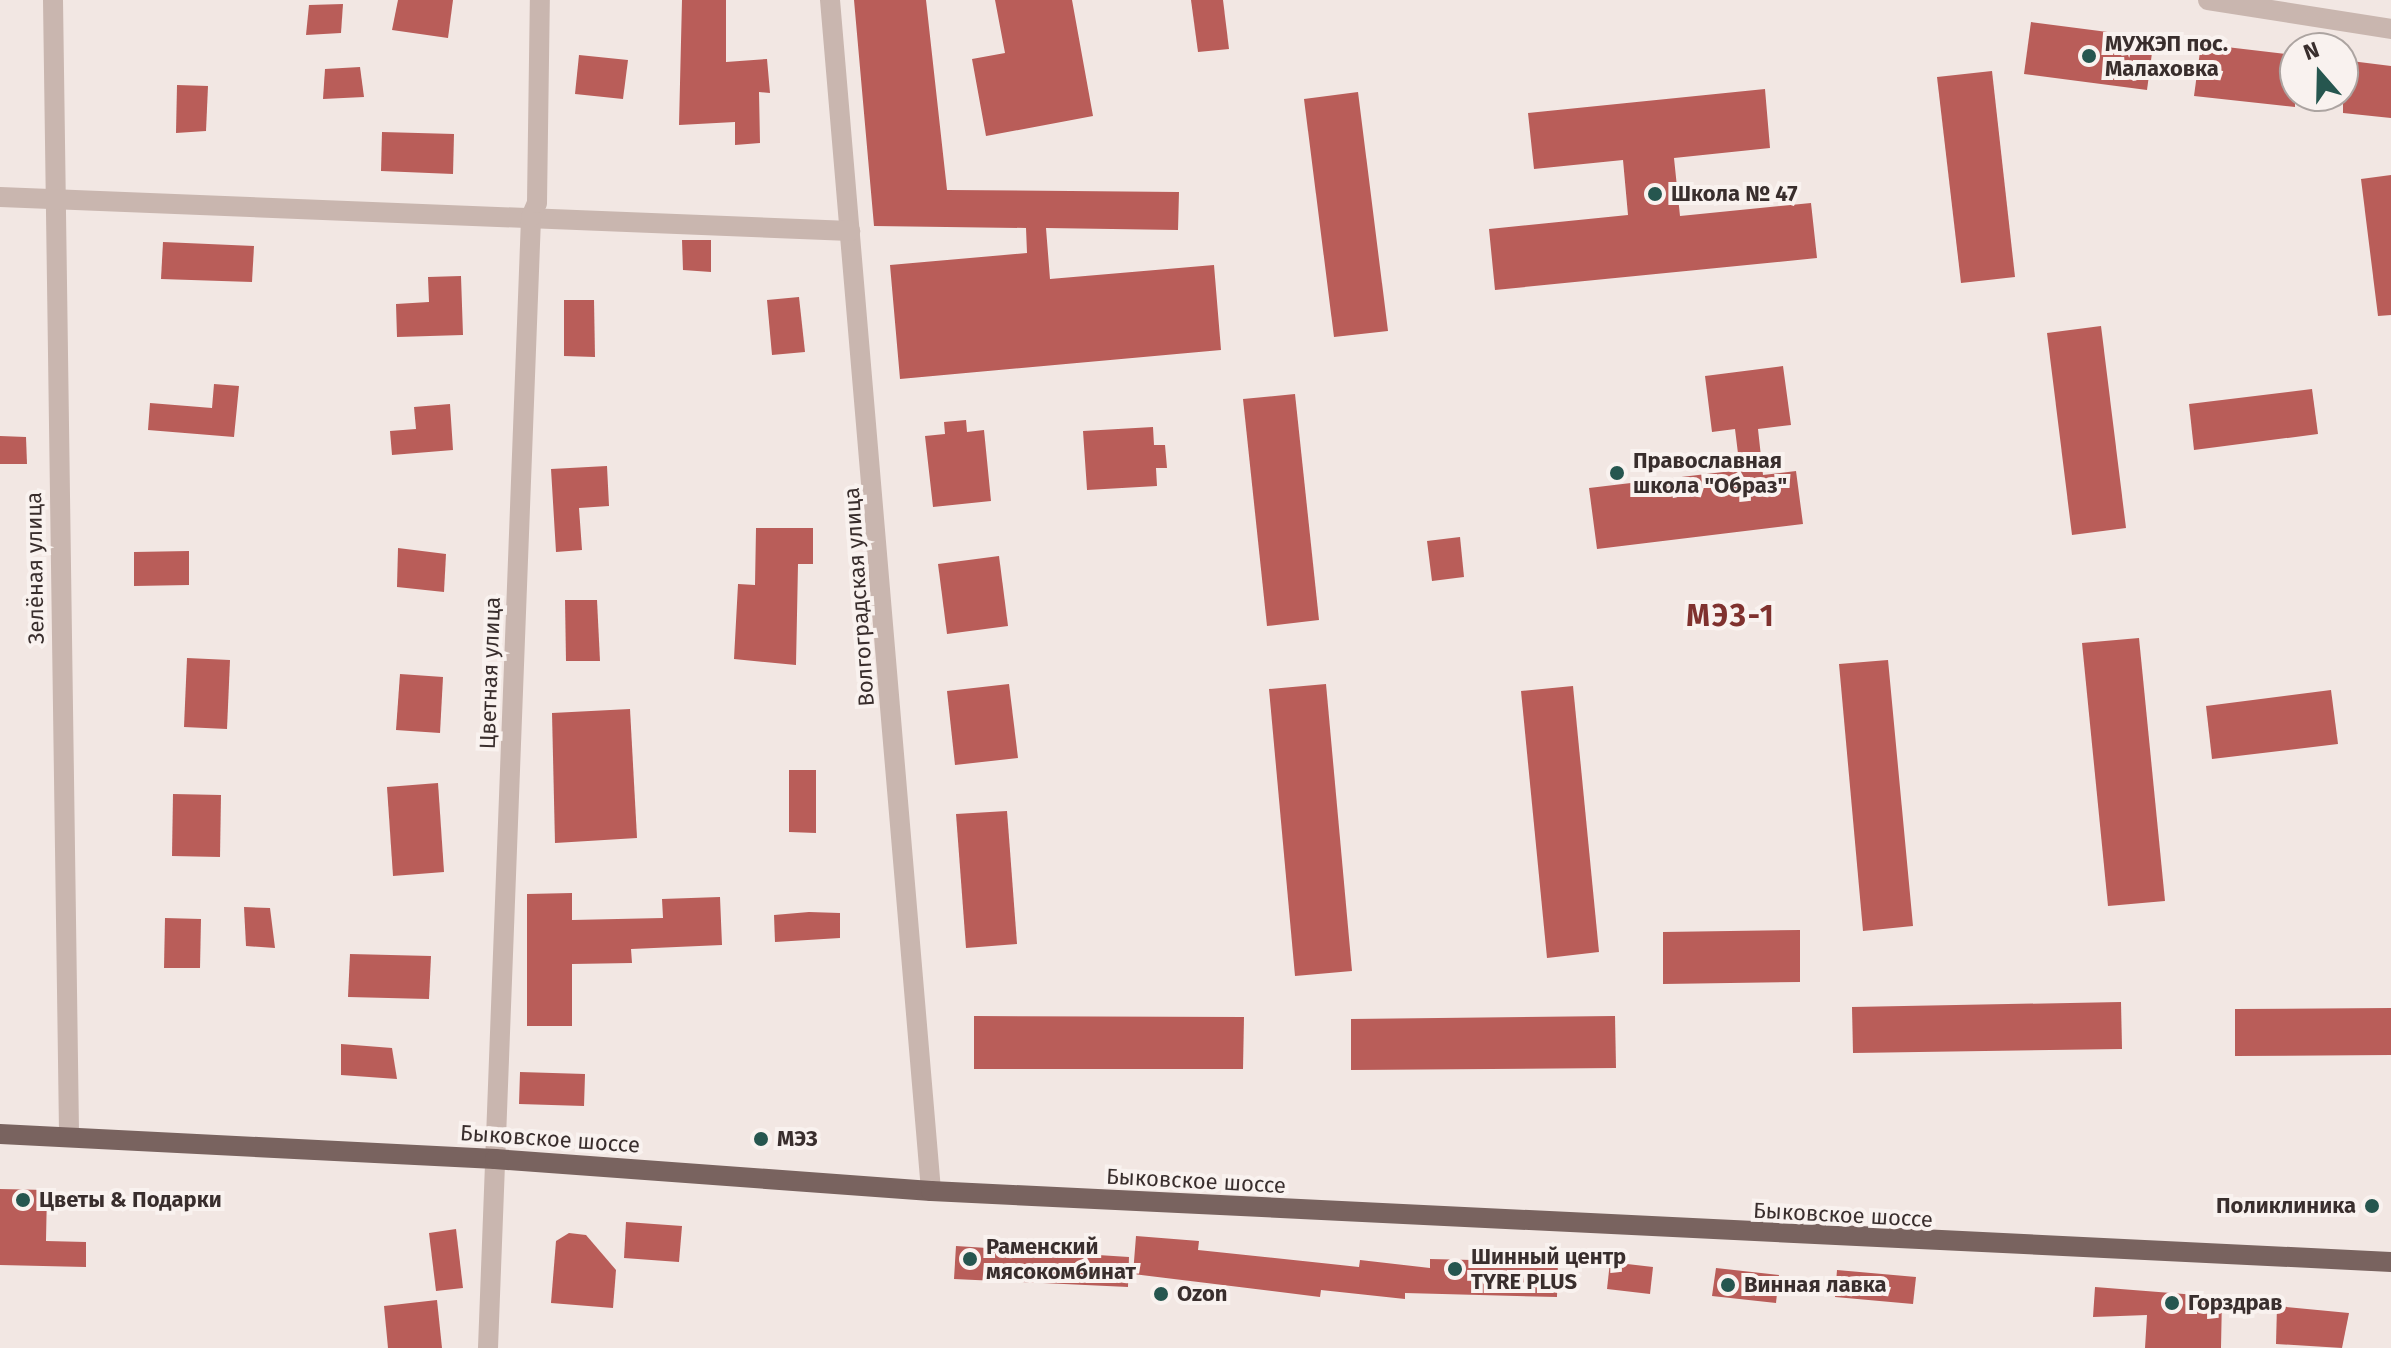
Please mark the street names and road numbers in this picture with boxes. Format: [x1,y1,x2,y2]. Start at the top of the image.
street label: Волгоградская улица [838,486,880,708]
street label: Зелёная улица [20,492,50,644]
street label: Цветная улица [474,596,506,750]
street label: Быковское шоссе [459,1120,641,1158]
street label: Быковское шоссе [1105,1163,1287,1199]
street label: Быковское шоссе [1752,1197,1934,1233]

